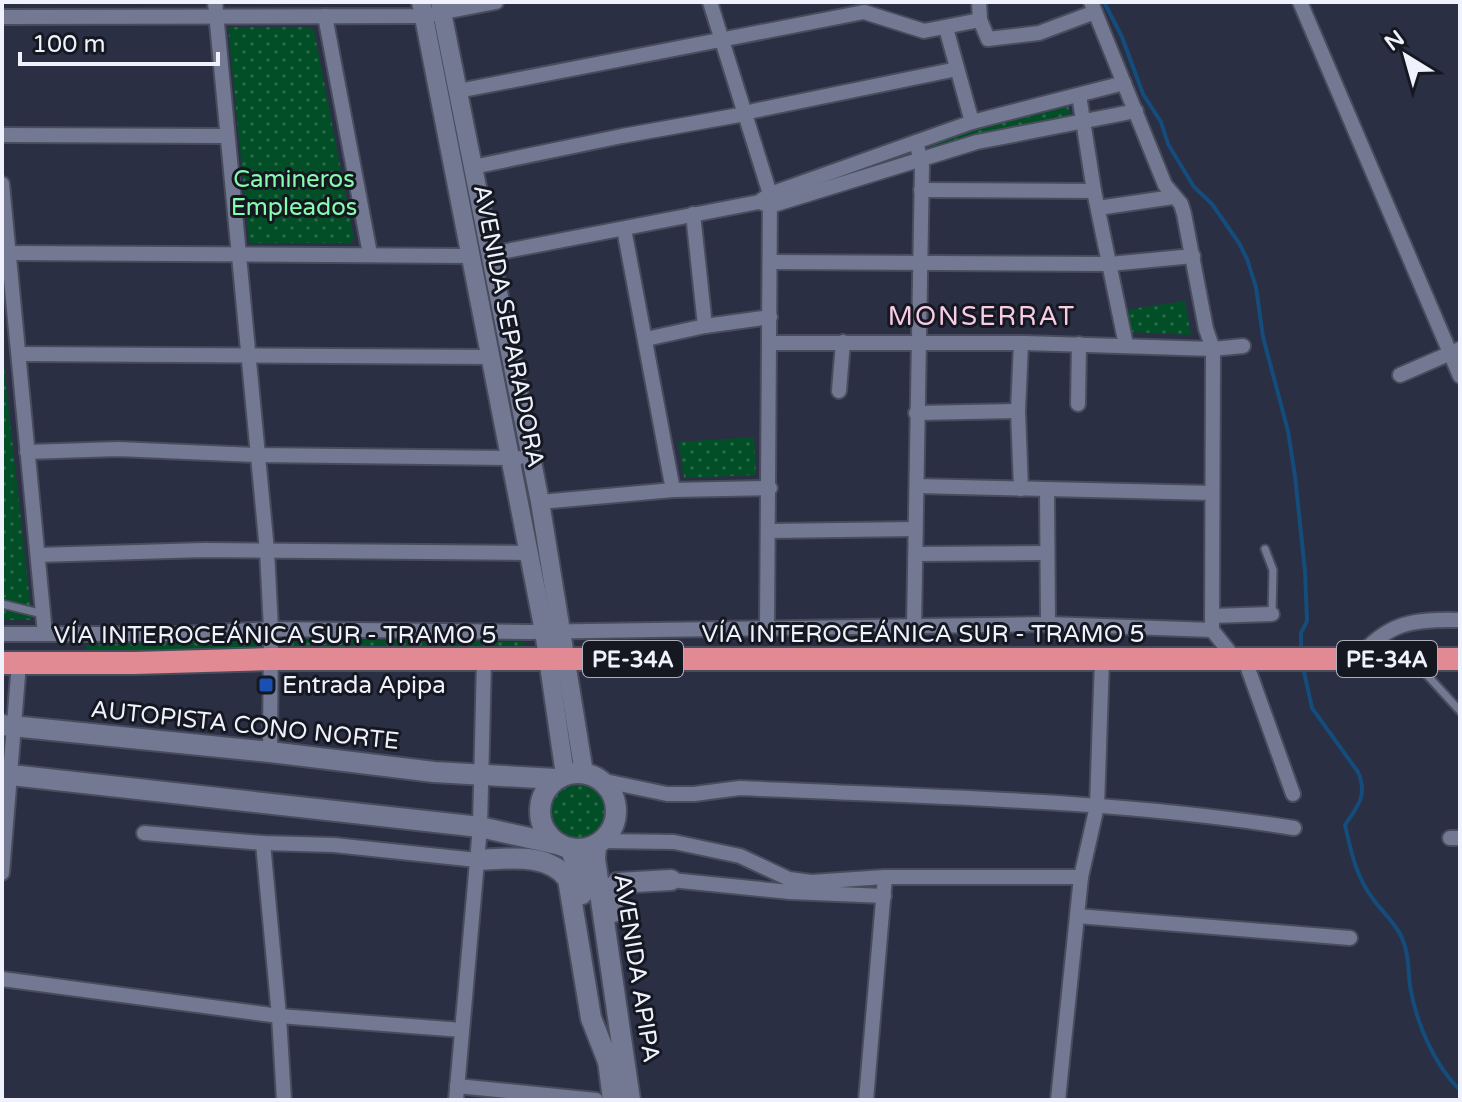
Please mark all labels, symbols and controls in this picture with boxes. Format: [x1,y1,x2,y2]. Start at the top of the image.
scale bar [20,16,218,66]
north arrow [1366,16,1446,96]
text: N [1380,25,1409,57]
text: 100 m [32,30,106,59]
park label: Camineros Empleados [231,165,357,222]
street label: AVENIDA SEPARADORA [467,182,550,470]
district label: MONSERRAT [888,301,1076,332]
street label: VÍA INTEROCEÁNICA SUR - TRAMO 5 [701,619,1145,649]
street label: VÍA INTEROCEÁNICA SUR - TRAMO 5 [53,620,497,650]
road number: PE-34A [583,641,683,677]
road number: PE-34A [1337,641,1437,677]
place label: Entrada Apipa [282,671,446,700]
marker: Entrada Apipa [257,676,275,694]
street label: AUTOPISTA CONO NORTE [89,695,401,756]
street label: AVENIDA APIPA [607,872,666,1064]

